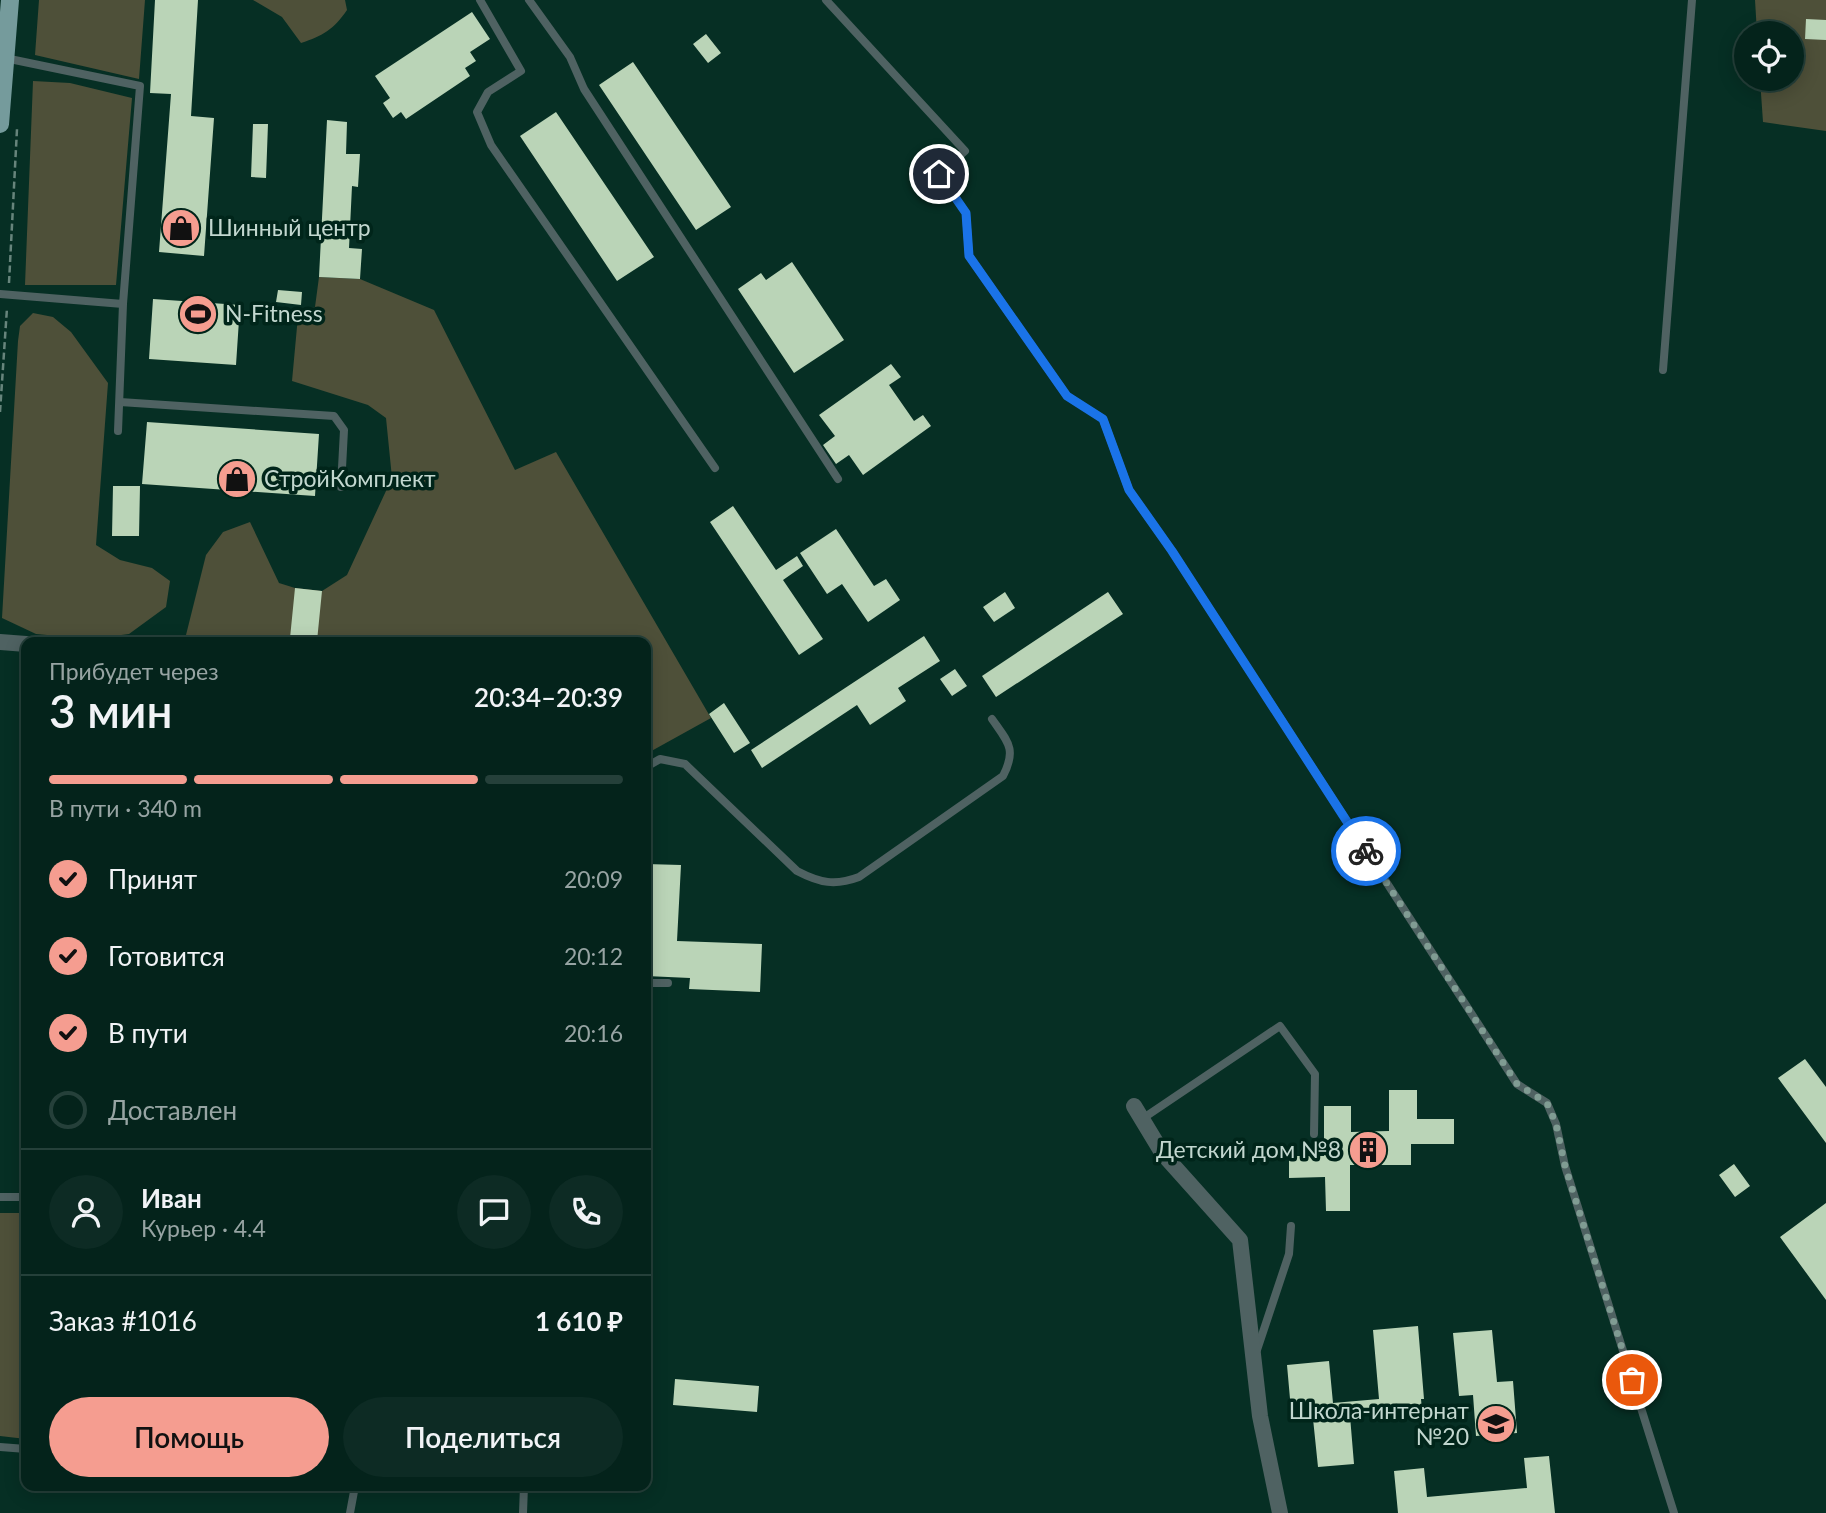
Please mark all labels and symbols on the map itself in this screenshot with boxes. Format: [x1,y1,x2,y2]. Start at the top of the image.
pin [909,144,969,204]
shop icon: Шинный центр [160,207,202,249]
place label: Шинный центр [208,213,371,241]
sports icon: N-Fitness [177,293,219,335]
place label: N-Fitness [225,299,323,327]
shop icon: СтройКомплект [216,458,258,500]
place label: СтройКомплект [264,464,436,492]
courier [1331,816,1401,886]
building icon: Детский дом №8 [1347,1129,1389,1171]
place label: Детский дом №8 [1156,1135,1341,1163]
pin [1602,1350,1662,1410]
place label: Школа-интернат №20 [1289,1396,1469,1450]
school or university icon: Школа-интернат №20 [1475,1403,1517,1445]

